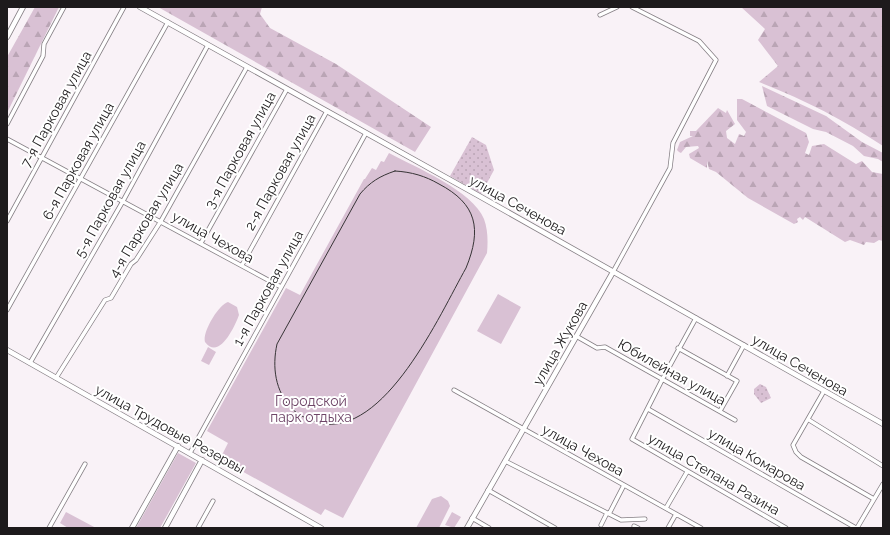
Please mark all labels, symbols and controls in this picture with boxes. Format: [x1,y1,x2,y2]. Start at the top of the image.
street label: 7-я Парковая улица [17,48,95,170]
street label: 3-я Парковая улица [201,89,279,211]
street label: 6-я Парковая улица [39,99,117,223]
street label: 2-я Парковая улица [241,111,319,233]
street label: 5-я Парковая улица [71,138,149,260]
street label: 4-я Парковая улица [105,160,187,280]
street label: улица Сеченова [467,172,569,238]
street label: улица Чехова [169,208,257,266]
street label: 1-я Парковая улица [230,228,306,348]
street label: улица Жукова [529,298,591,388]
street label: улица Сеченова [749,331,851,399]
street label: Юбилейная улица [615,336,729,408]
street label: улица Трудовые Резервы [92,381,248,477]
park label: Городской парк отдыха [270,393,352,425]
street label: улица Чехова [539,421,627,479]
street label: улица Комарова [706,425,808,493]
street label: улица Степана Разина [645,430,783,518]

